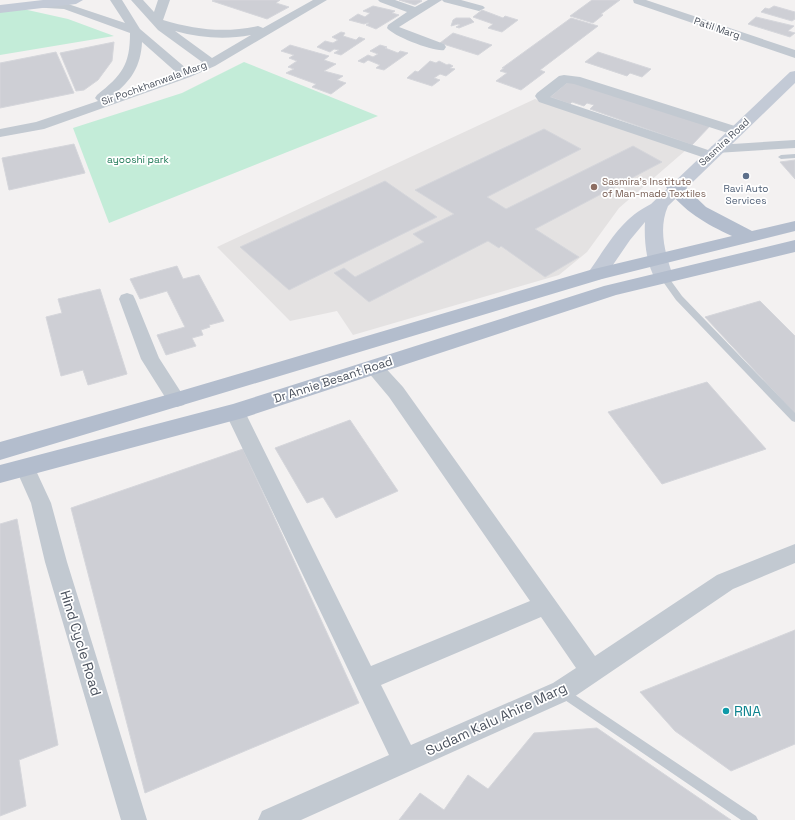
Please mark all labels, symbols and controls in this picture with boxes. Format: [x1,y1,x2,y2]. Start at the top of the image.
street label: Patil Marg [692,14,742,42]
street label: Sir Pochkhanwala Marg [99,58,209,108]
street label: Sasmira Road [696,115,752,169]
park label: ayooshi park [107,153,170,166]
marker: Ravi Auto Services [741,171,751,181]
place label: Sasmira's Institute of Man-made Textiles [602,175,706,200]
marker: Sasmira's Institute of Man-made Textiles [589,182,599,192]
place label: Ravi Auto Services [723,182,769,207]
street label: Dr Annie Besant Road [271,353,395,407]
street label: Hind Cycle Road [56,588,106,698]
street label: Sudam Kalu Ahire Marg [423,678,569,760]
place label: RNA [734,702,761,720]
marker: RNA [721,706,731,716]

